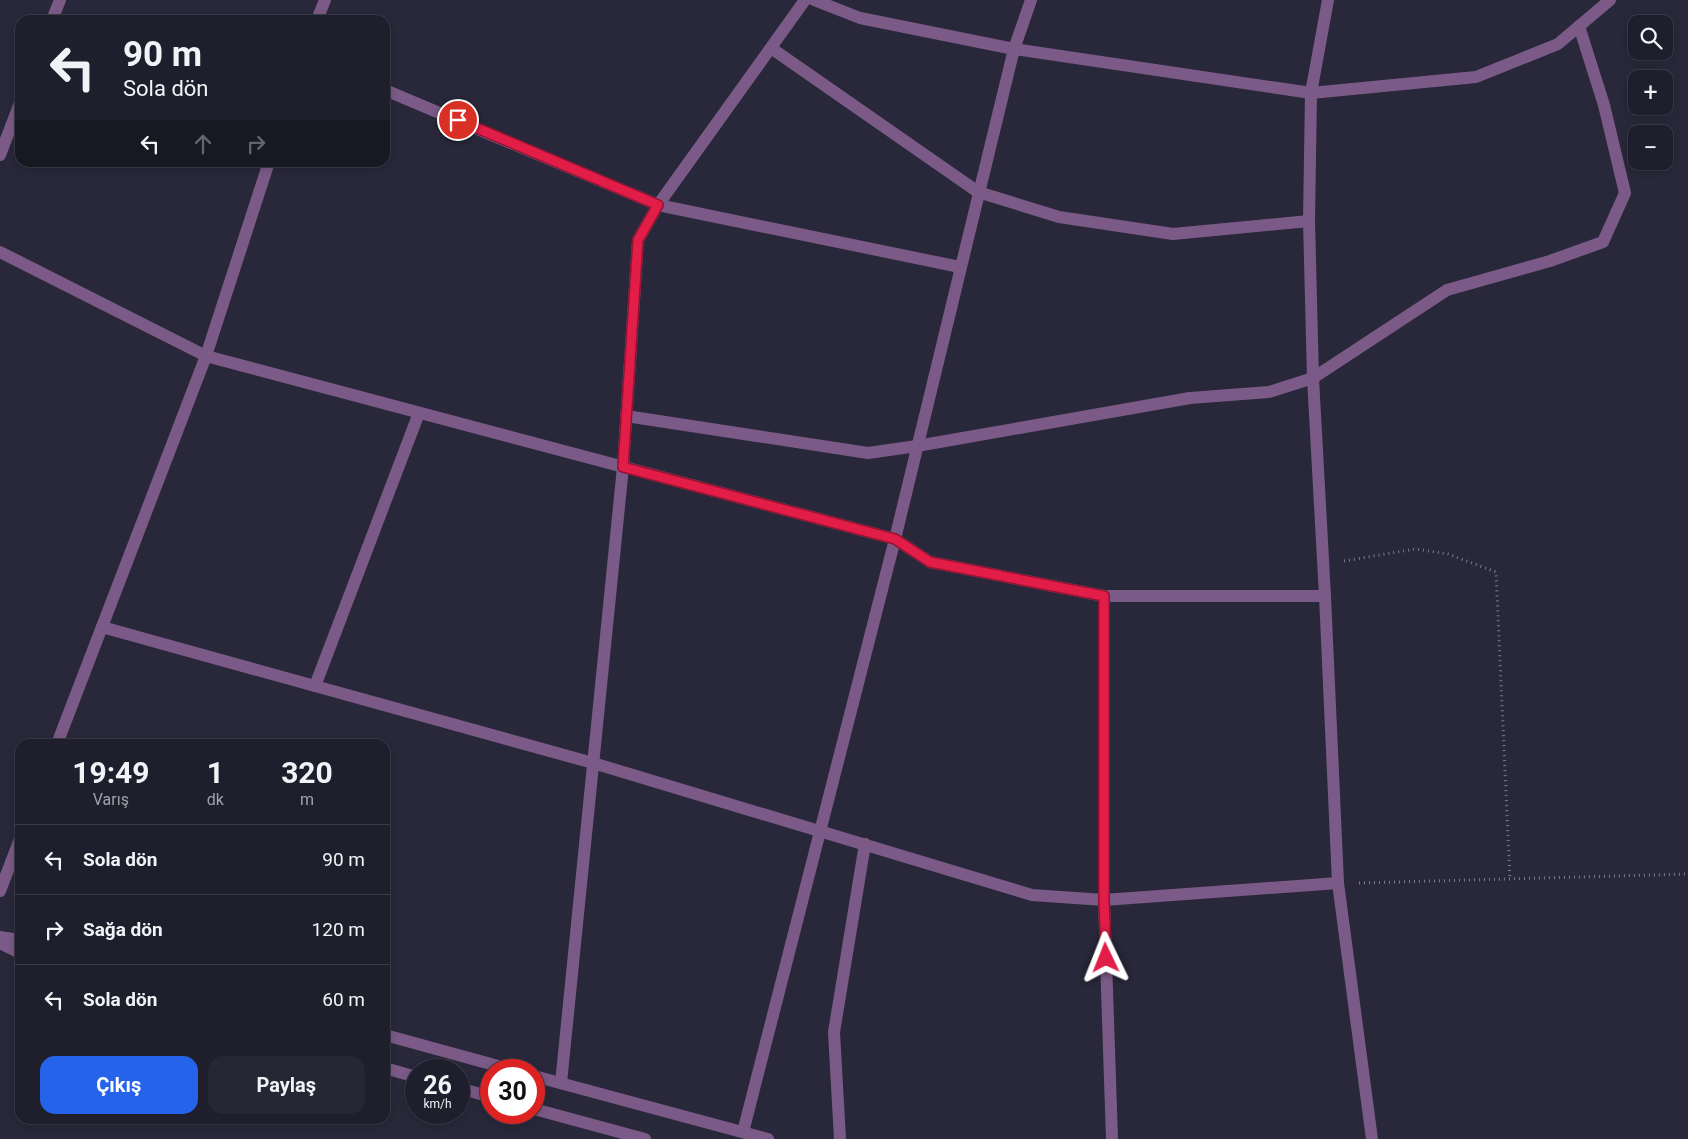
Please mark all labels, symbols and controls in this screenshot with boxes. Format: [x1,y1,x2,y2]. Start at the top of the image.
map controls [1628,15,1673,170]
button: search [1628,15,1673,60]
text: 90 m [123,34,202,75]
icon: left [40,35,105,100]
button: + [1628,70,1673,115]
text: Sola dön [123,76,209,101]
pin [437,99,479,141]
icon: arrive [444,106,472,134]
button: − [1628,125,1673,170]
icon: left [136,130,164,158]
icon: ahead [189,130,217,158]
icon: right [242,130,270,158]
text: 19:49 [72,755,150,790]
text: 1 [207,755,224,790]
text: 320 [281,755,333,790]
text: Varış [93,790,129,809]
text: dk [207,790,224,809]
text: m [300,790,314,809]
icon: left [40,846,68,874]
text: Sola dön [83,848,157,871]
text: 90 m [322,848,365,871]
icon: right [40,916,68,944]
text: Sağa dön [83,918,163,941]
text: 120 m [312,918,365,941]
position arrow [1079,931,1131,983]
icon: left [40,986,68,1014]
text: Sola dön [83,988,157,1011]
text: 60 m [322,988,365,1011]
button: Çıkış [40,1056,198,1114]
button: Paylaş [208,1056,365,1114]
speed limit sign: 30 [480,1059,545,1124]
text: 26 [423,1071,452,1100]
text: km/h [423,1097,452,1111]

